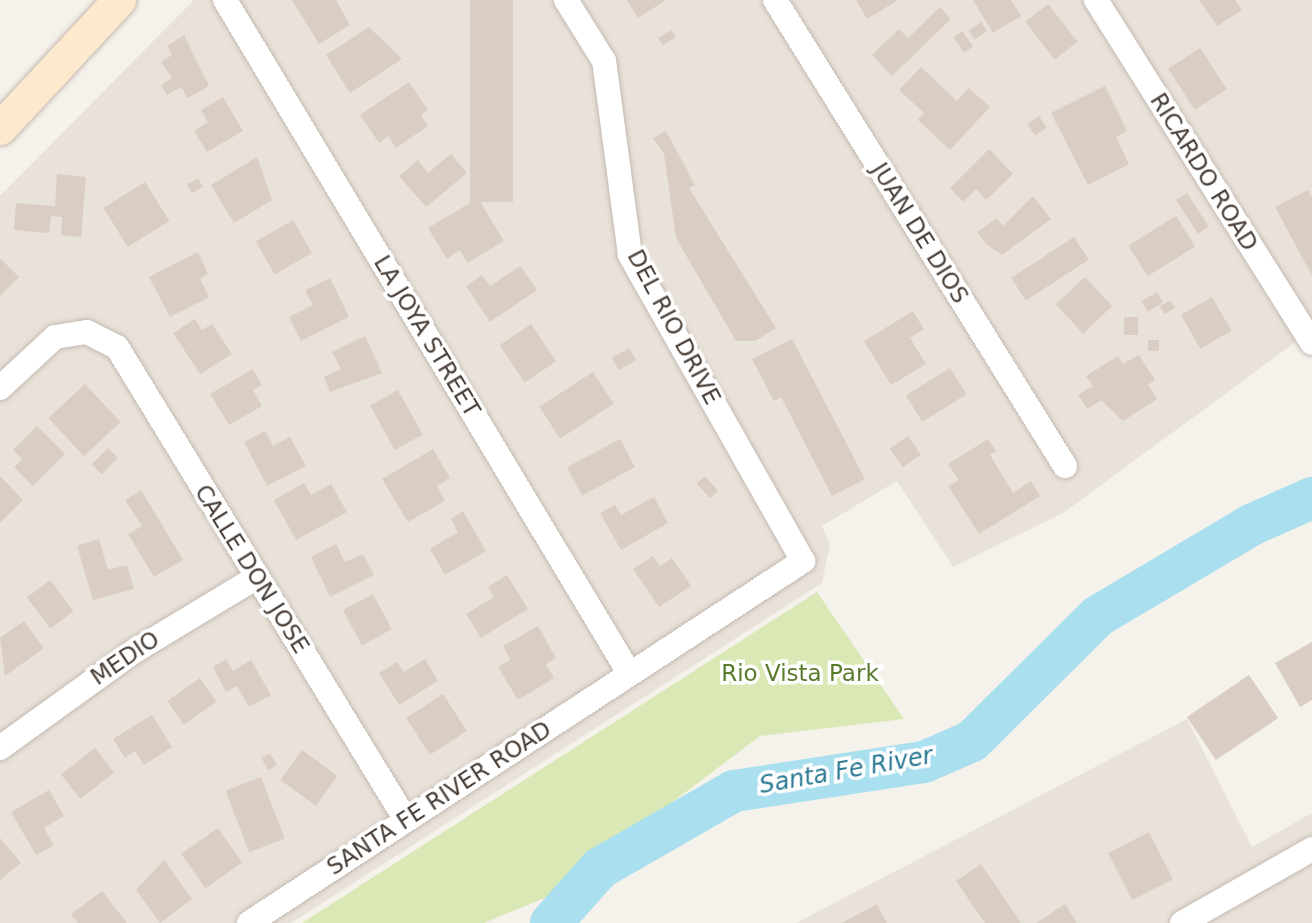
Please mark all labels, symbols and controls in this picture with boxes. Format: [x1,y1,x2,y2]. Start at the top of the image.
street label: RICARDO ROAD [1144,88,1264,256]
street label: JUAN DE DIOS [866,158,974,308]
street label: DEL RIO DRIVE [622,245,726,409]
street label: LA JOYA STREET [368,250,486,422]
street label: CALLE DON JOSE [189,480,315,658]
street label: MEDIO [85,625,165,691]
park label: Rio Vista Park [721,659,879,687]
street label: SANTA FE RIVER ROAD [322,715,556,881]
water label: Santa Fe River [757,742,935,800]

